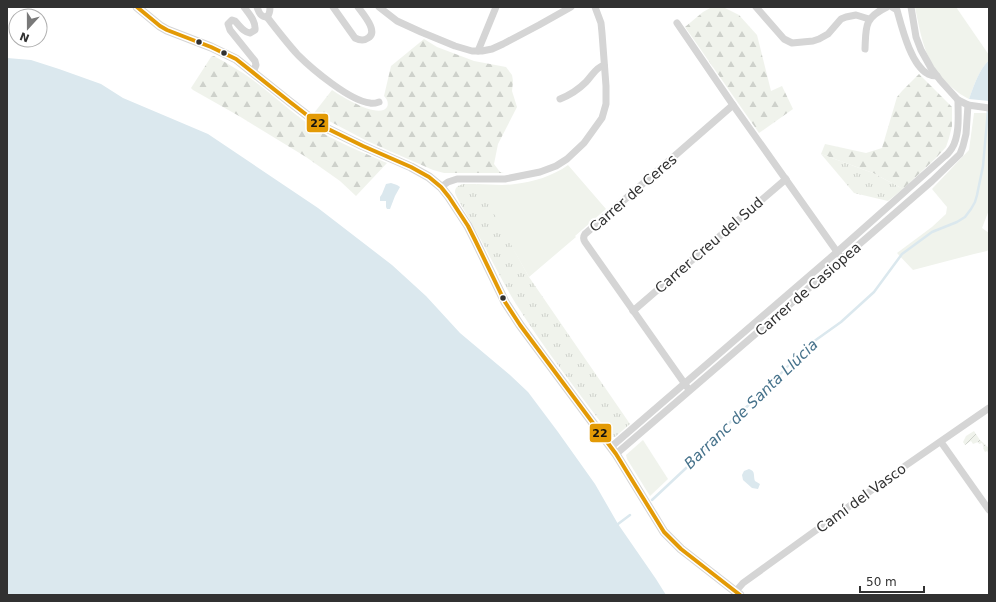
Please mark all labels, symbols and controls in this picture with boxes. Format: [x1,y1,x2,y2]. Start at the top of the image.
north arrow [8,8,48,48]
text: N [18,29,31,45]
unlabelled marker [194,37,204,47]
unlabelled marker [219,48,229,58]
line badge: 22 [306,113,329,133]
text: 22 [310,117,326,130]
street label: Carrer de Ceres [586,151,680,235]
street label: Carrer Creu del Sud [652,194,766,296]
street label: Carrer de Casiopea [752,239,864,339]
unlabelled marker [498,293,508,303]
water label: Barranc de Santa Llúcia [680,335,822,473]
line badge: 22 [589,423,612,443]
text: 22 [592,427,608,440]
street label: Camí del Vasco [813,460,909,536]
scale bar [860,568,924,594]
text: 50 m [866,575,897,589]

